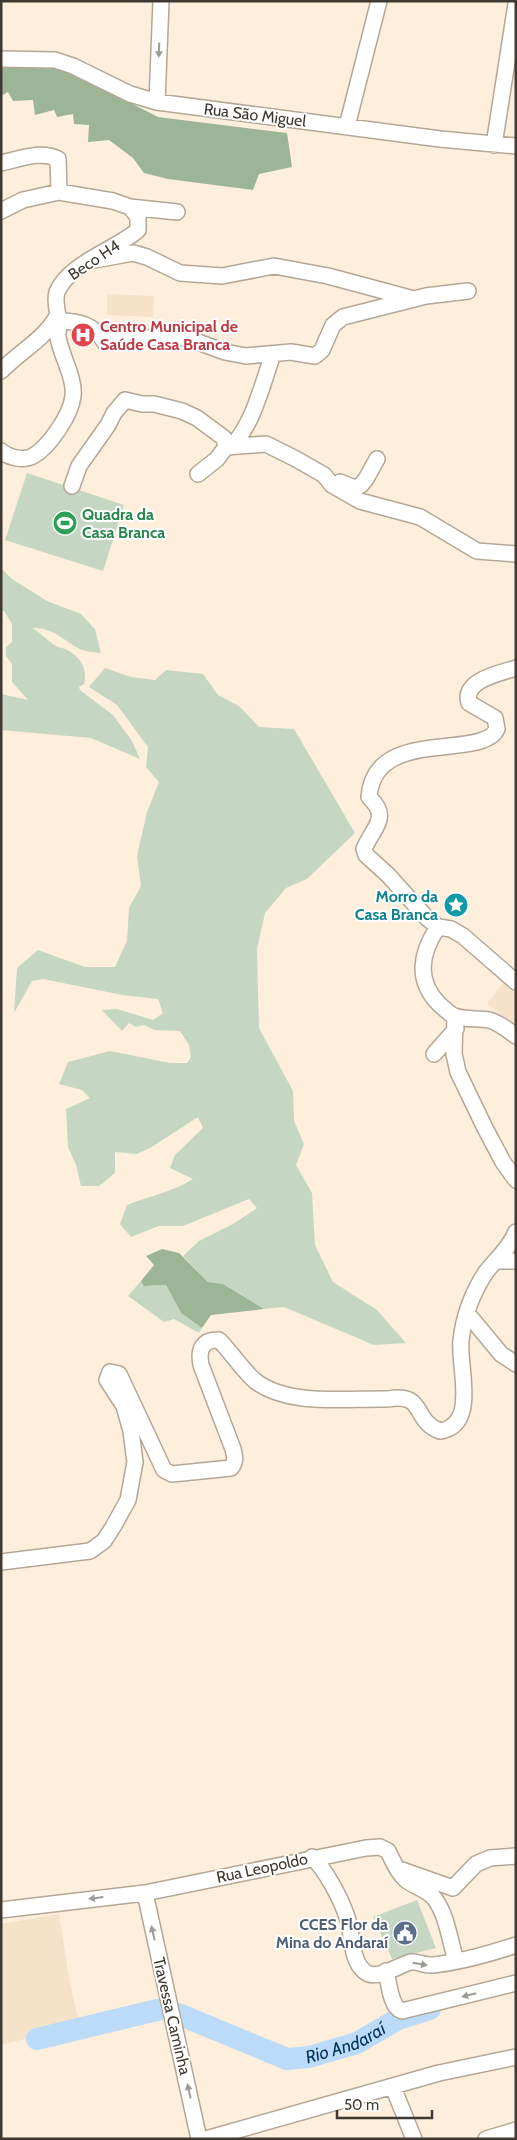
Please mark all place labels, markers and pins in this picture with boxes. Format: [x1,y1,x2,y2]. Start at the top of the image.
place label: Centro Municipal de Saúde Casa Branca [100,317,238,354]
hospital icon: Centro Municipal de Saúde Casa Branca [70,322,96,348]
place label: Quadra da Casa Branca [82,505,165,542]
sports icon: Quadra da Casa Branca [52,510,78,536]
place label: Morro da Casa Branca [355,887,438,924]
place icon: Morro da Casa Branca [443,892,469,918]
place label: CCES Flor da Mina do Andaraí [276,1915,388,1952]
public building icon: CCES Flor da Mina do Andaraí [392,1920,418,1946]

